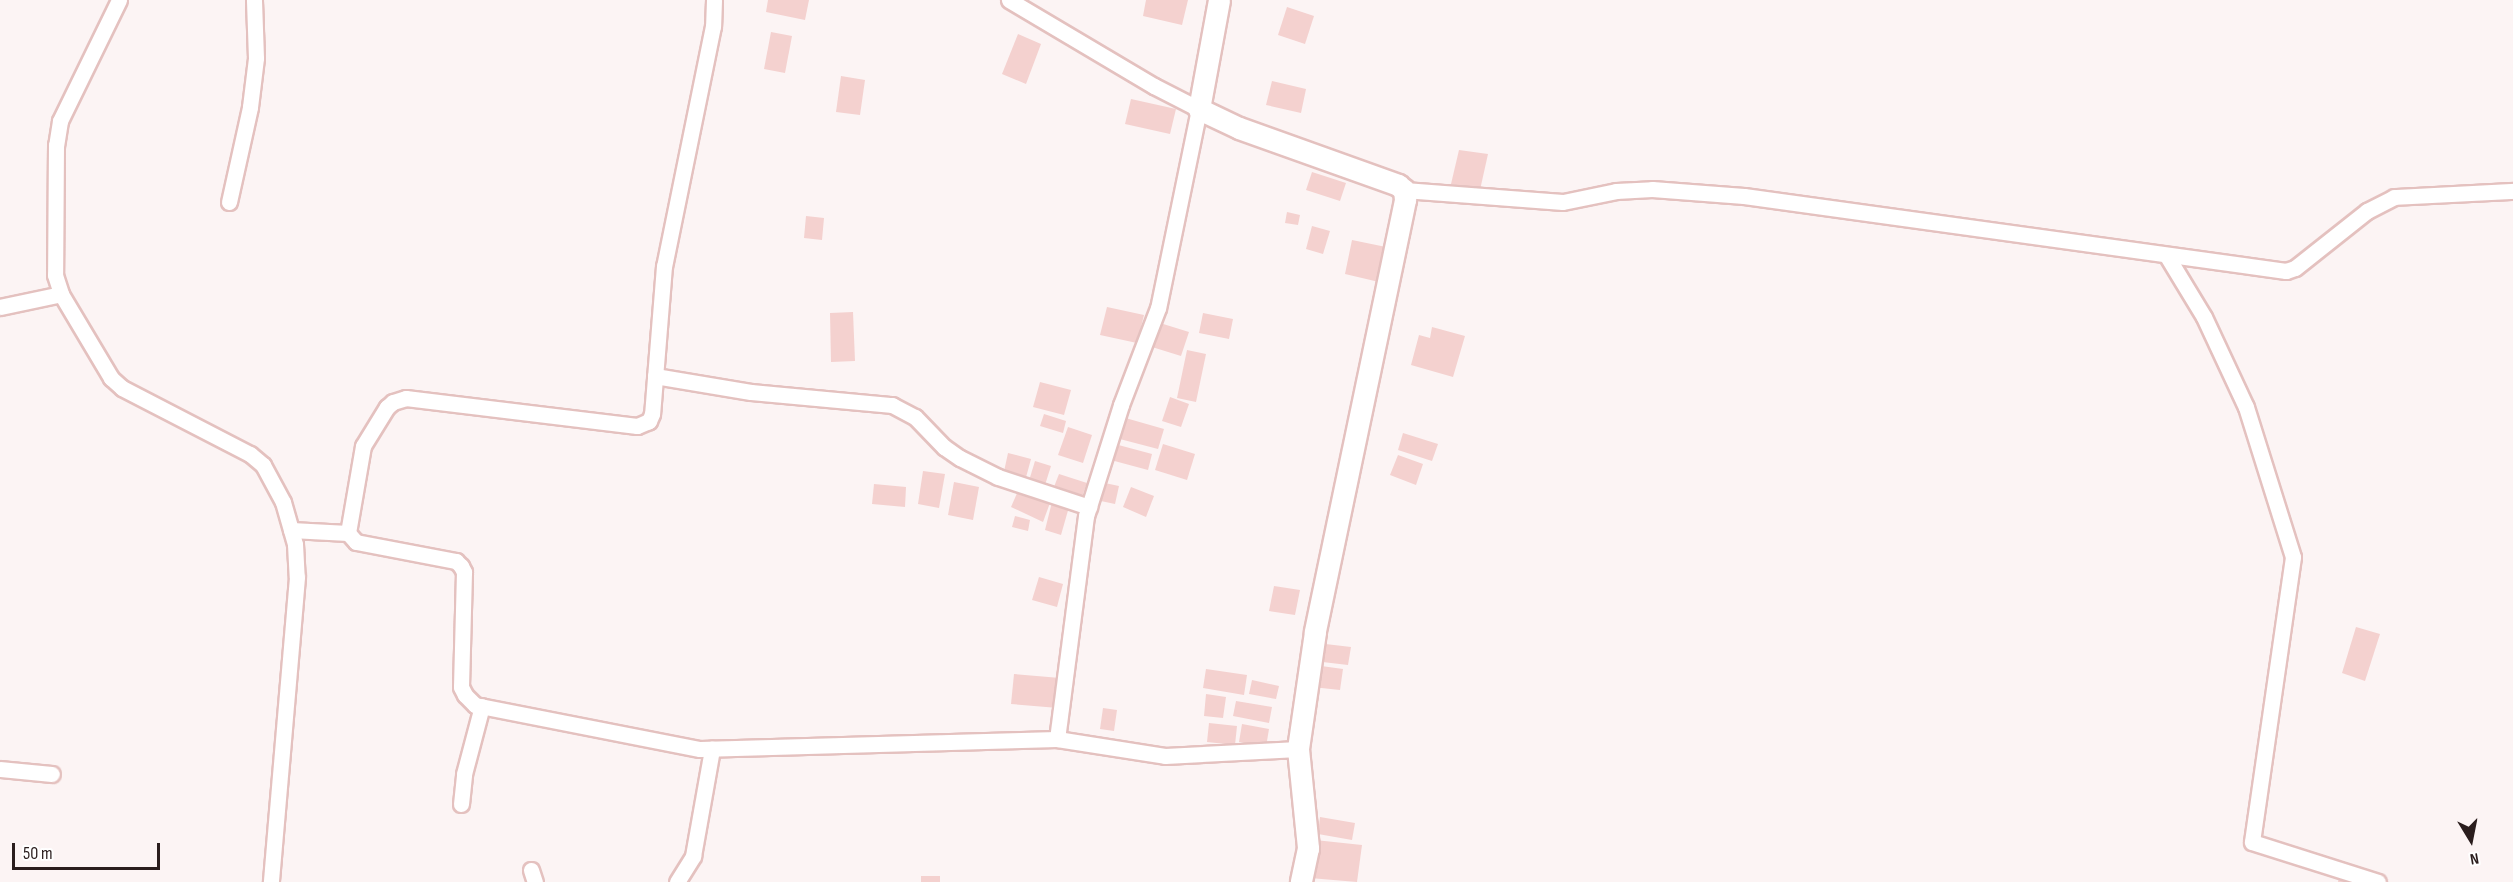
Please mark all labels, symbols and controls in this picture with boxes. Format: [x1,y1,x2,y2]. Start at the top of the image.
north arrow [2441,810,2501,870]
scale bar [15,831,164,869]
text: 50 m [23,843,53,864]
text: N [2468,848,2480,868]

